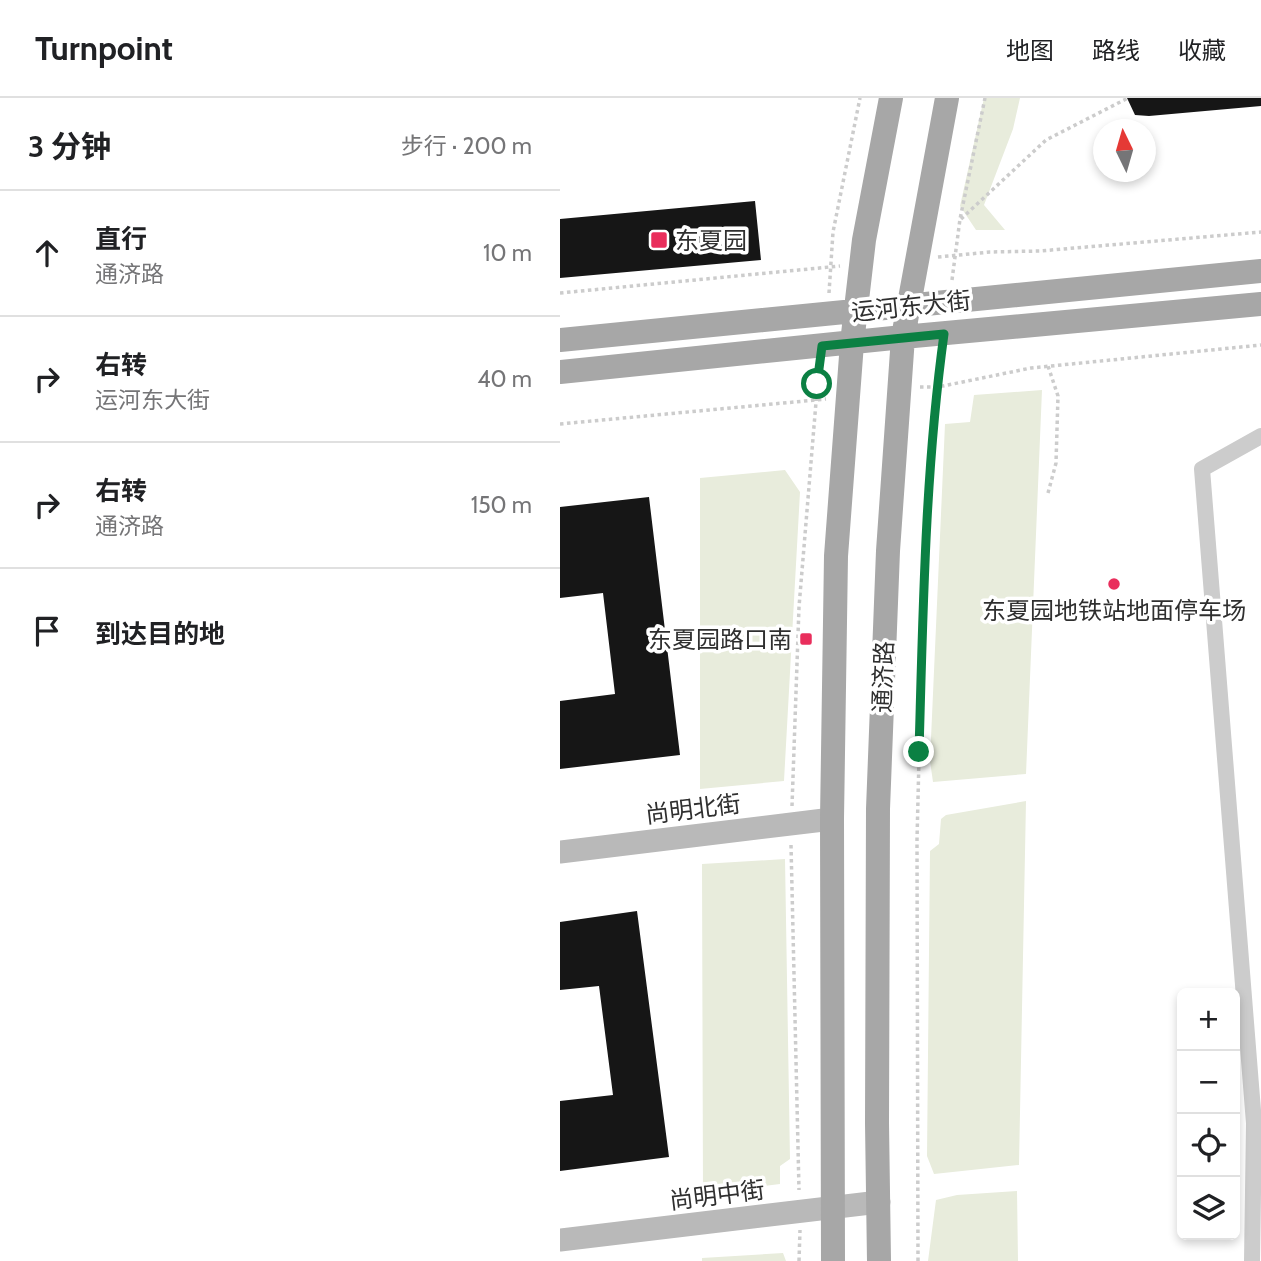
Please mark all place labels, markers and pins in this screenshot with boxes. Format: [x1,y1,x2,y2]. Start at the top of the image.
place label: 东夏园 [675,226,747,255]
marker: 东夏园 [649,230,669,250]
marker: 东夏园地铁站地面停车场 [1106,576,1122,592]
place label: 东夏园地铁站地面停车场 [982,596,1246,625]
place label: 东夏园路口南 [648,625,792,654]
marker: 东夏园路口南 [798,631,814,647]

